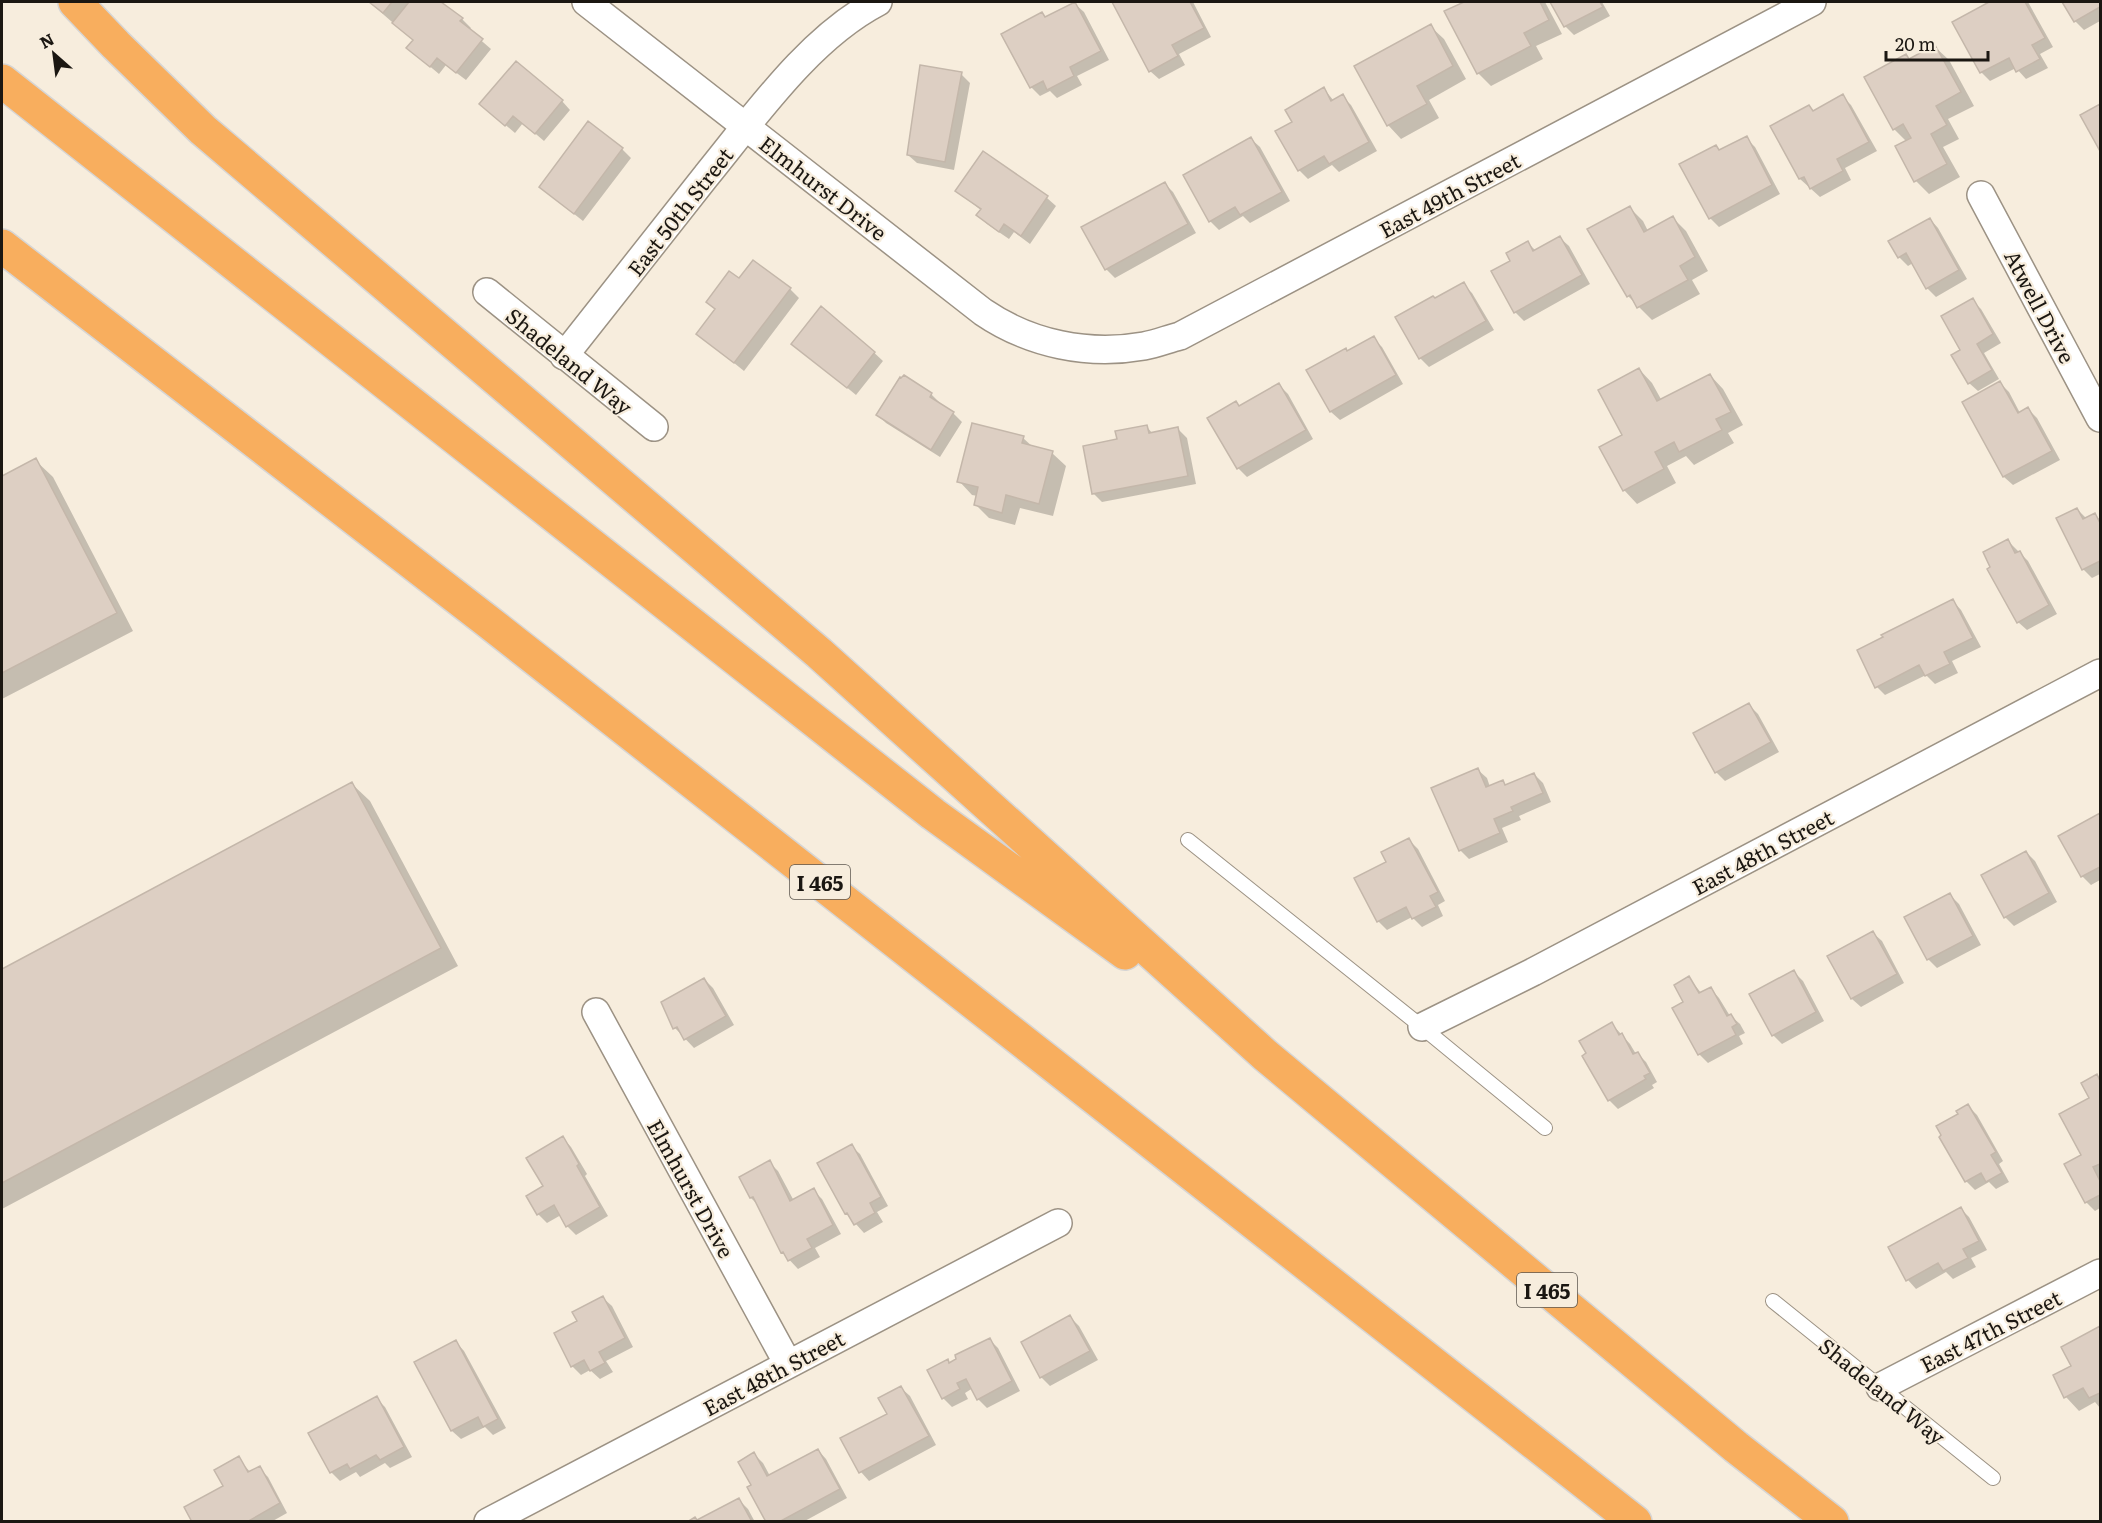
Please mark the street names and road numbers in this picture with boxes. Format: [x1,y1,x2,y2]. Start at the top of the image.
street label: Elmhurst Drive [754,127,894,247]
street label: East 50th Street [619,140,740,282]
street label: East 49th Street [1373,144,1525,244]
street label: Atwell Drive [1998,244,2084,368]
street label: Shadeland Way [500,299,641,421]
street label: East 48th Street [1686,800,1839,901]
road number: I 465 [790,865,850,899]
street label: Elmhurst Drive [641,1113,743,1263]
road number: I 465 [1517,1273,1577,1307]
street label: East 47th Street [1914,1281,2066,1379]
street label: East 48th Street [697,1321,850,1422]
street label: Shadeland Way [1813,1329,1954,1451]

